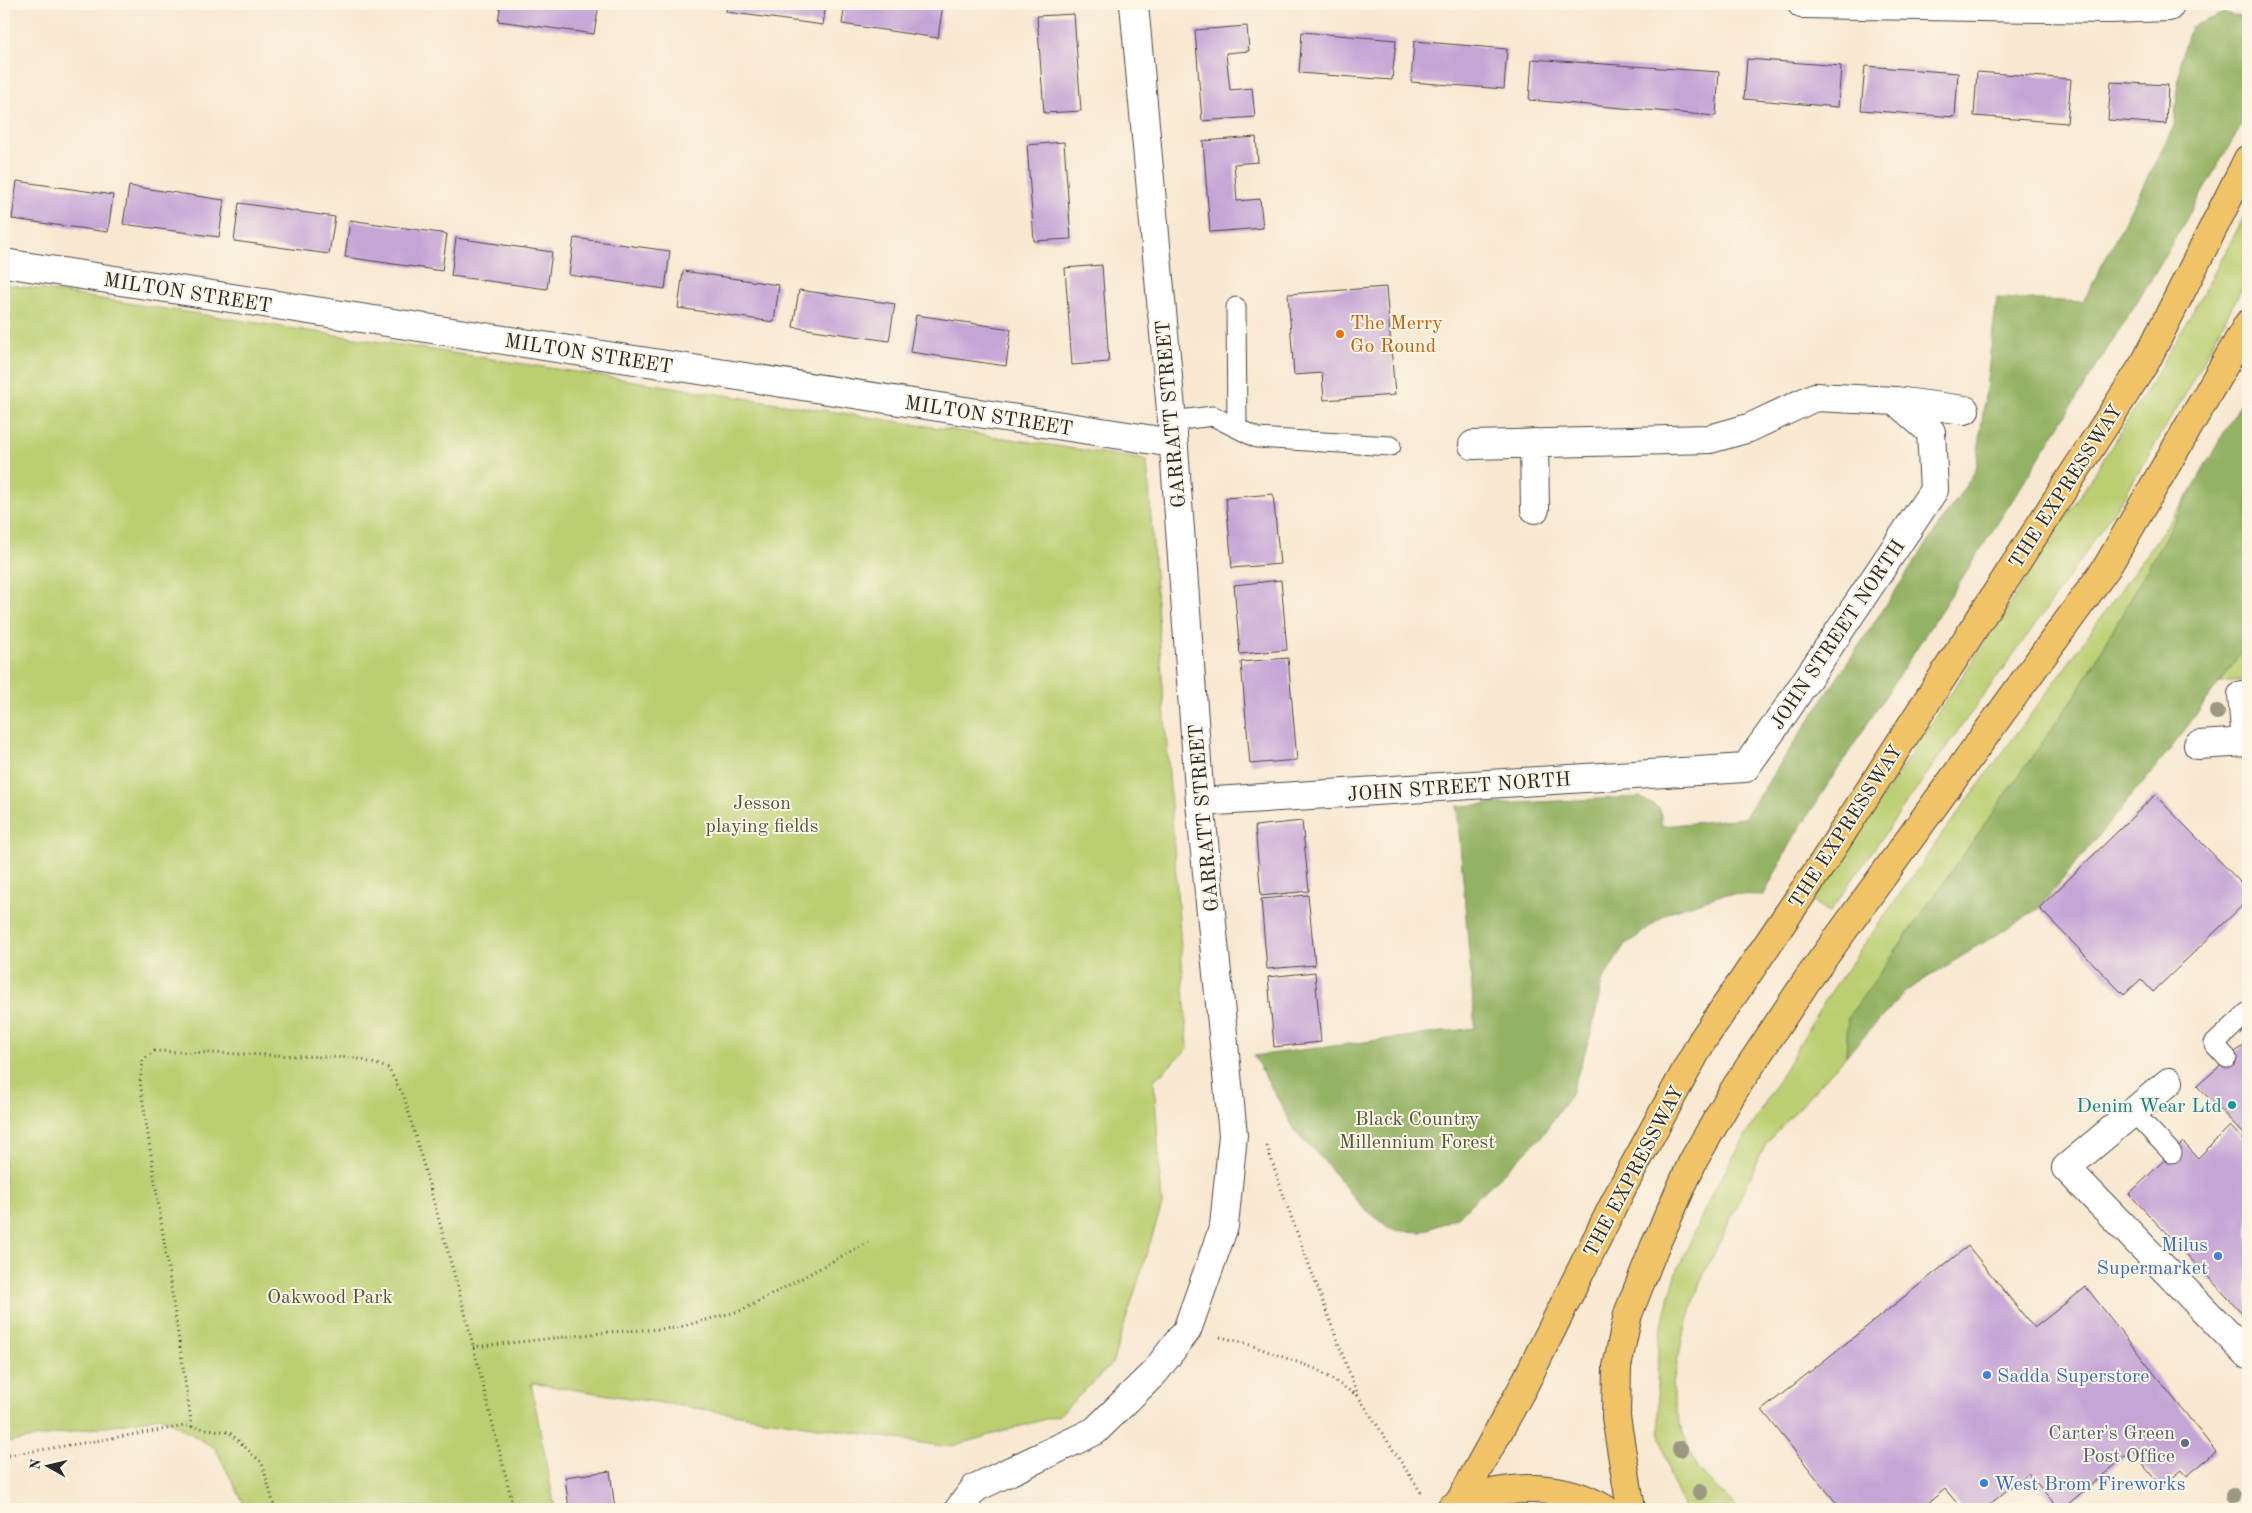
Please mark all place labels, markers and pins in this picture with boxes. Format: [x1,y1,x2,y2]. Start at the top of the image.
place label: The Merry Go Round [1350,314,1443,357]
marker: The Merry Go Round [1334,328,1346,340]
place label: Denim Wear Ltd [2076,1097,2222,1117]
marker: Denim Wear Ltd [2226,1099,2238,1111]
place label: Milus Supermarket [2097,1236,2208,1279]
marker: Milus Supermarket [2212,1250,2224,1262]
place label: Sadda Superstore [1997,1367,2149,1387]
marker: Sadda Superstore [1981,1369,1993,1381]
place label: Carter's Green Post Office [2048,1424,2175,1467]
marker: Carter's Green Post Office [2179,1437,2191,1449]
place label: West Brom Fireworks [1994,1475,2185,1495]
marker: West Brom Fireworks [1978,1477,1990,1489]

